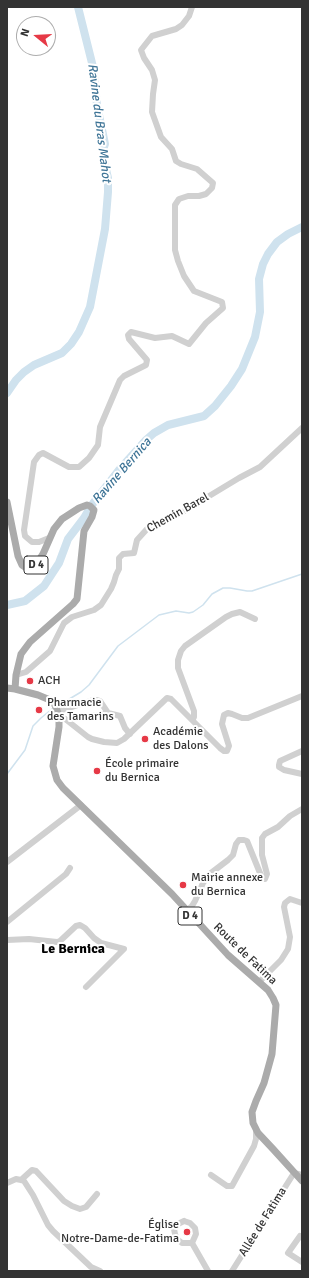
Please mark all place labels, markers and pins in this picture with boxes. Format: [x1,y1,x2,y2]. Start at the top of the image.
place label: ACH [38,674,61,688]
marker: ACH [25,676,35,686]
place label: Pharmacie des Tamarins [47,696,114,724]
marker: Pharmacie des Tamarins [34,705,44,715]
place label: Académie des Dalons [153,725,208,753]
marker: Académie des Dalons [140,734,150,744]
place label: École primaire du Bernica [105,757,179,785]
marker: École primaire du Bernica [92,766,102,776]
place label: Mairie annexe du Bernica [191,871,263,899]
marker: Mairie annexe du Bernica [178,880,188,890]
place label: Église Notre-Dame-de-Fatima [61,1218,179,1246]
marker: Église Notre-Dame-de-Fatima [182,1227,192,1237]

